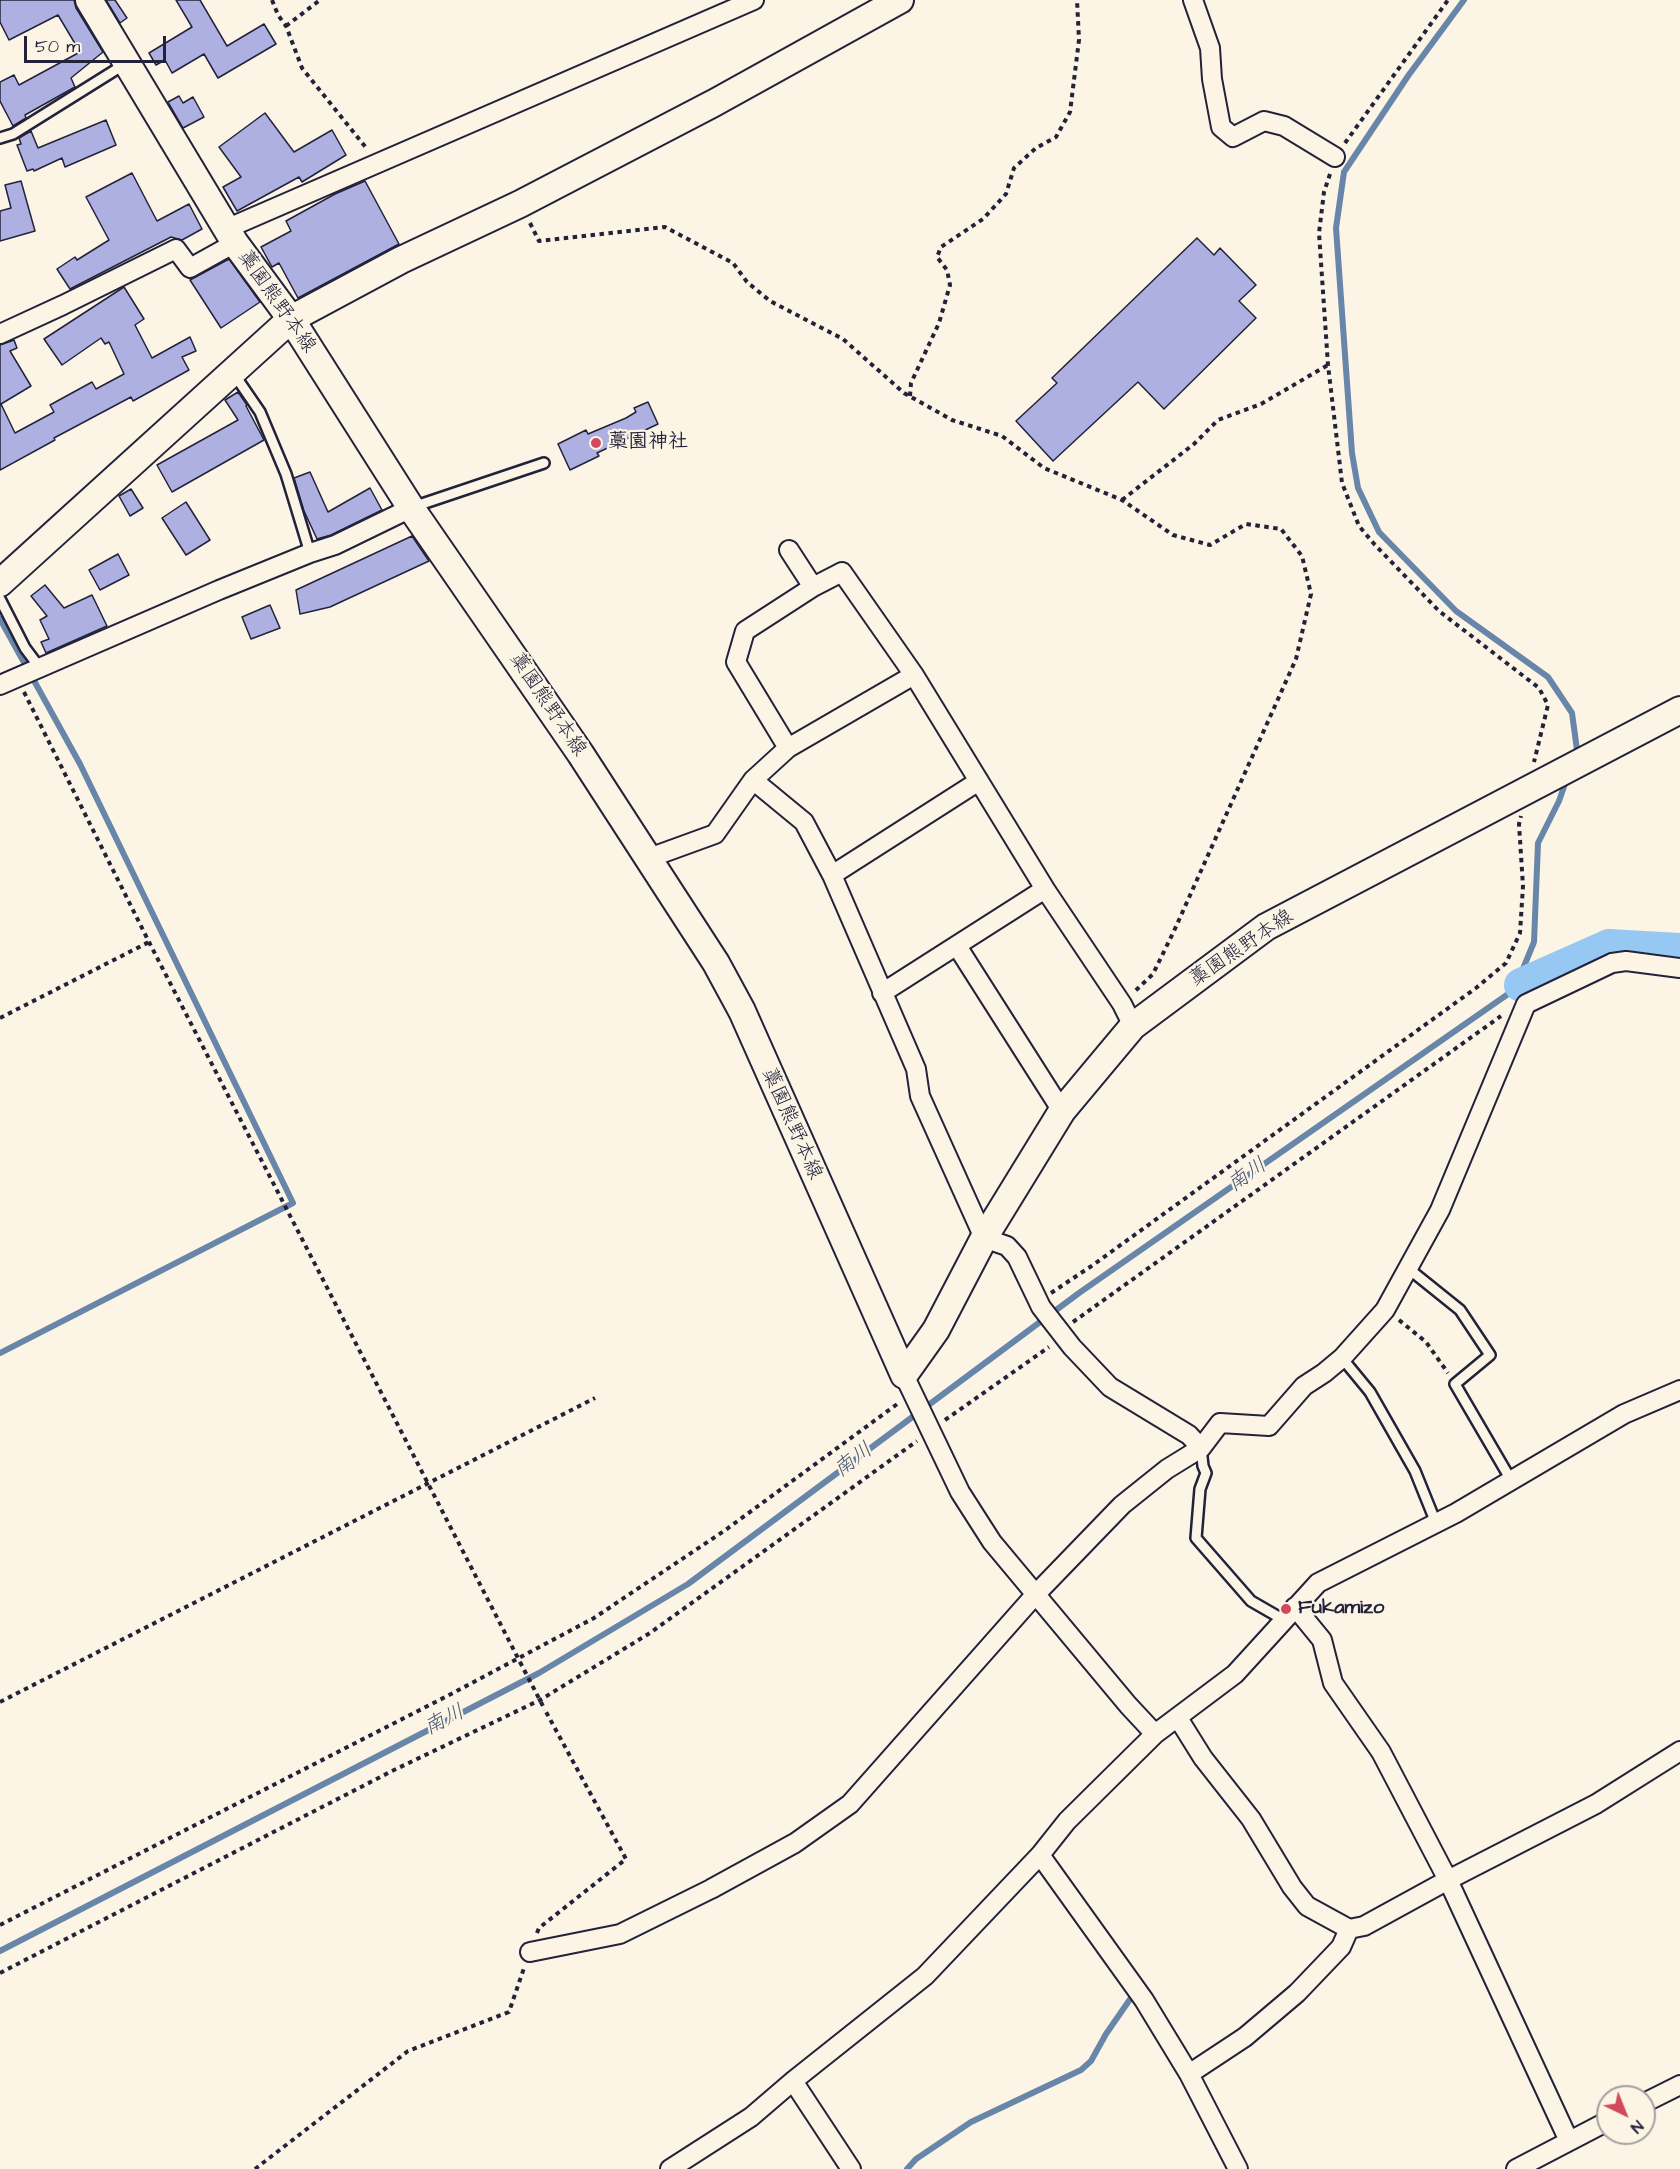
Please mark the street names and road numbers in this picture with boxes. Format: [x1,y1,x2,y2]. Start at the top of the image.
street label: 藁園熊野本線 [232,246,320,358]
street label: 藁園熊野本線 [504,649,590,761]
street label: 藁園熊野本線 [1186,906,1298,992]
street label: 藁園熊野本線 [756,1064,826,1184]

